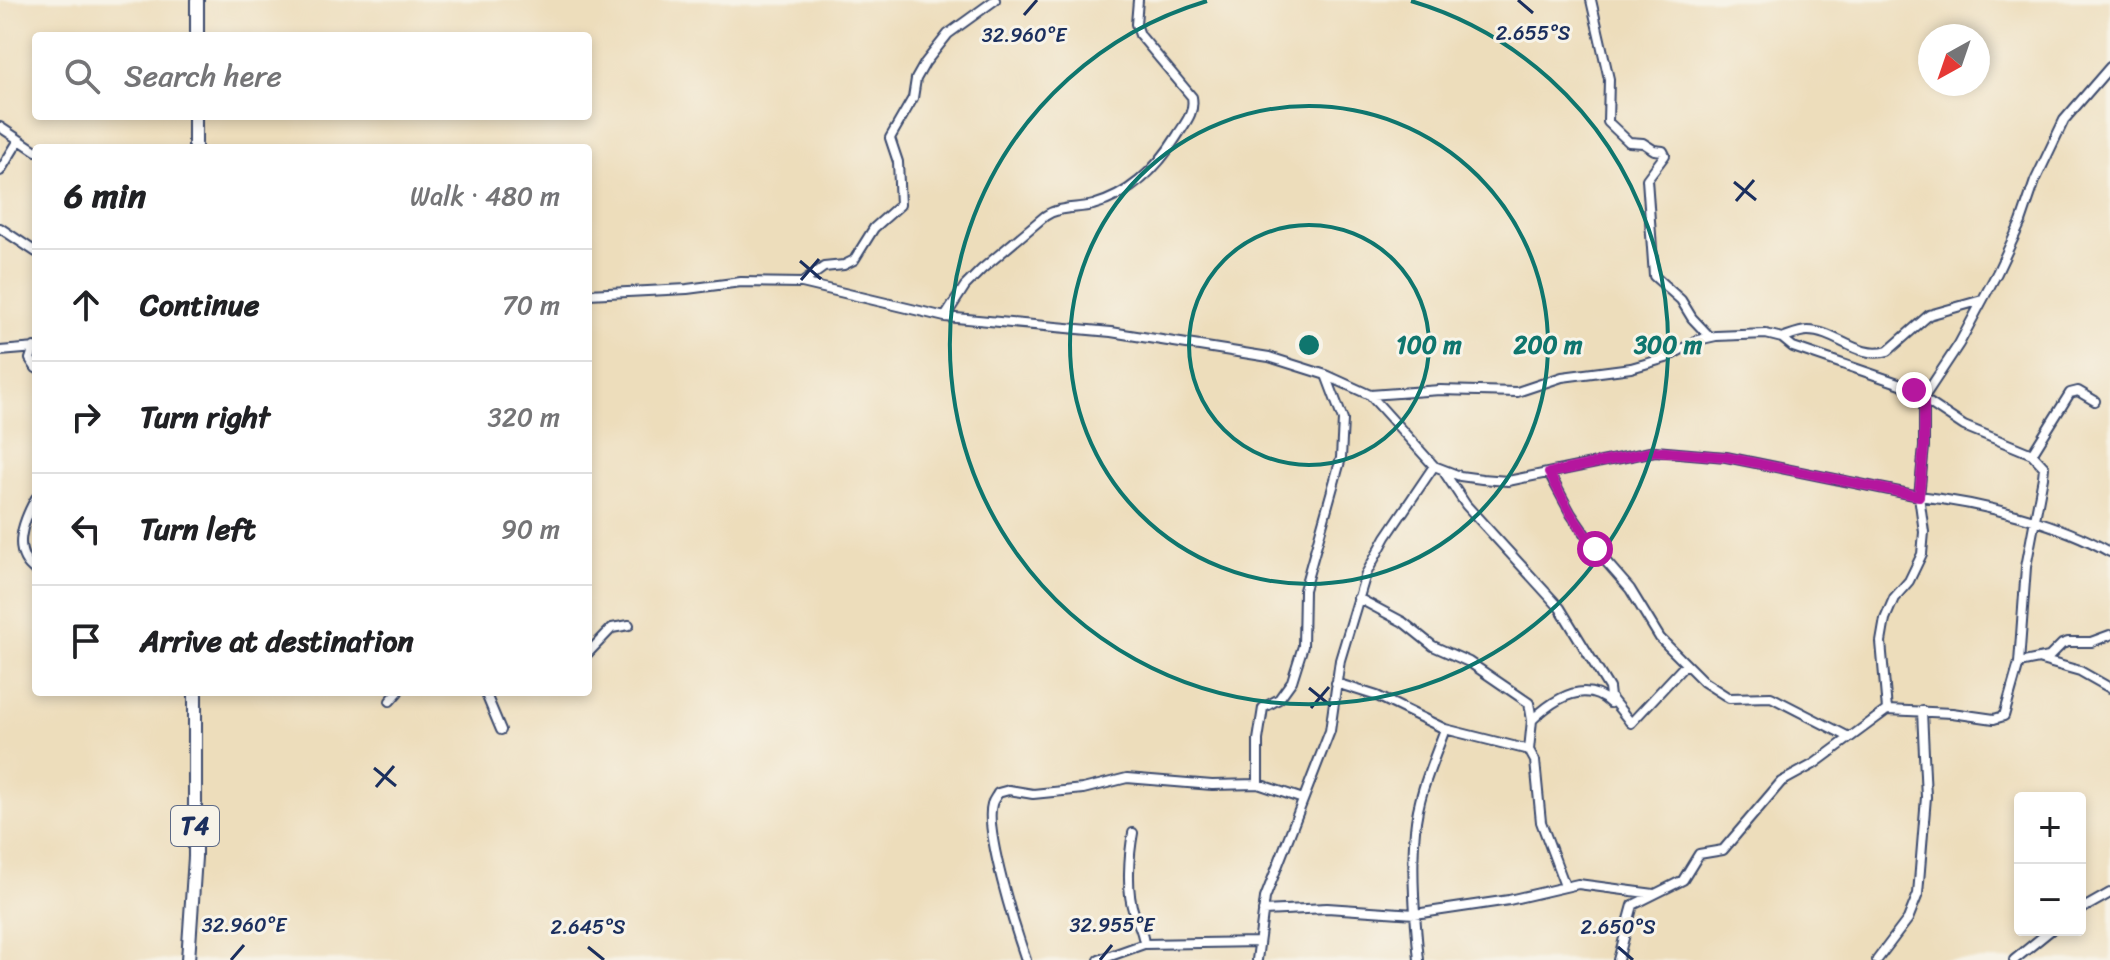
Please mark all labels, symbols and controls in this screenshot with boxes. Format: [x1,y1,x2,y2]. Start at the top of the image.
text: 2.655°S [1496,16,1571,51]
text: 32.960°E [982,18,1068,53]
north arrow [1918,24,1990,96]
search box [32,32,592,120]
text: Search here [124,49,282,103]
icon: search [60,54,104,98]
text: 6 min [64,166,146,226]
text: Walk · 480 m [410,173,560,219]
text: Continue [140,278,259,332]
text: 70 m [502,282,560,328]
icon: ahead [64,283,108,327]
text: 100 m [1396,324,1462,366]
text: 200 m [1513,324,1583,366]
text: 300 m [1633,324,1703,366]
centre of rings [1295,331,1323,359]
route end [1896,372,1932,408]
text: Turn right [140,390,270,444]
text: 320 m [488,394,560,440]
icon: right [64,395,108,439]
text: Turn left [140,502,256,556]
text: 90 m [501,506,560,552]
icon: left [64,507,108,551]
route start [1577,531,1613,567]
text: Arrive at destination [140,614,414,668]
icon: arrive [64,619,108,663]
map controls [2014,792,2086,936]
button: + [2014,792,2086,864]
road number: T4 [171,806,219,846]
button: − [2014,864,2086,936]
text: 32.960°E [202,908,288,943]
text: 32.955°E [1070,908,1156,943]
text: 2.645°S [551,910,626,945]
text: 2.650°S [1581,910,1656,945]

